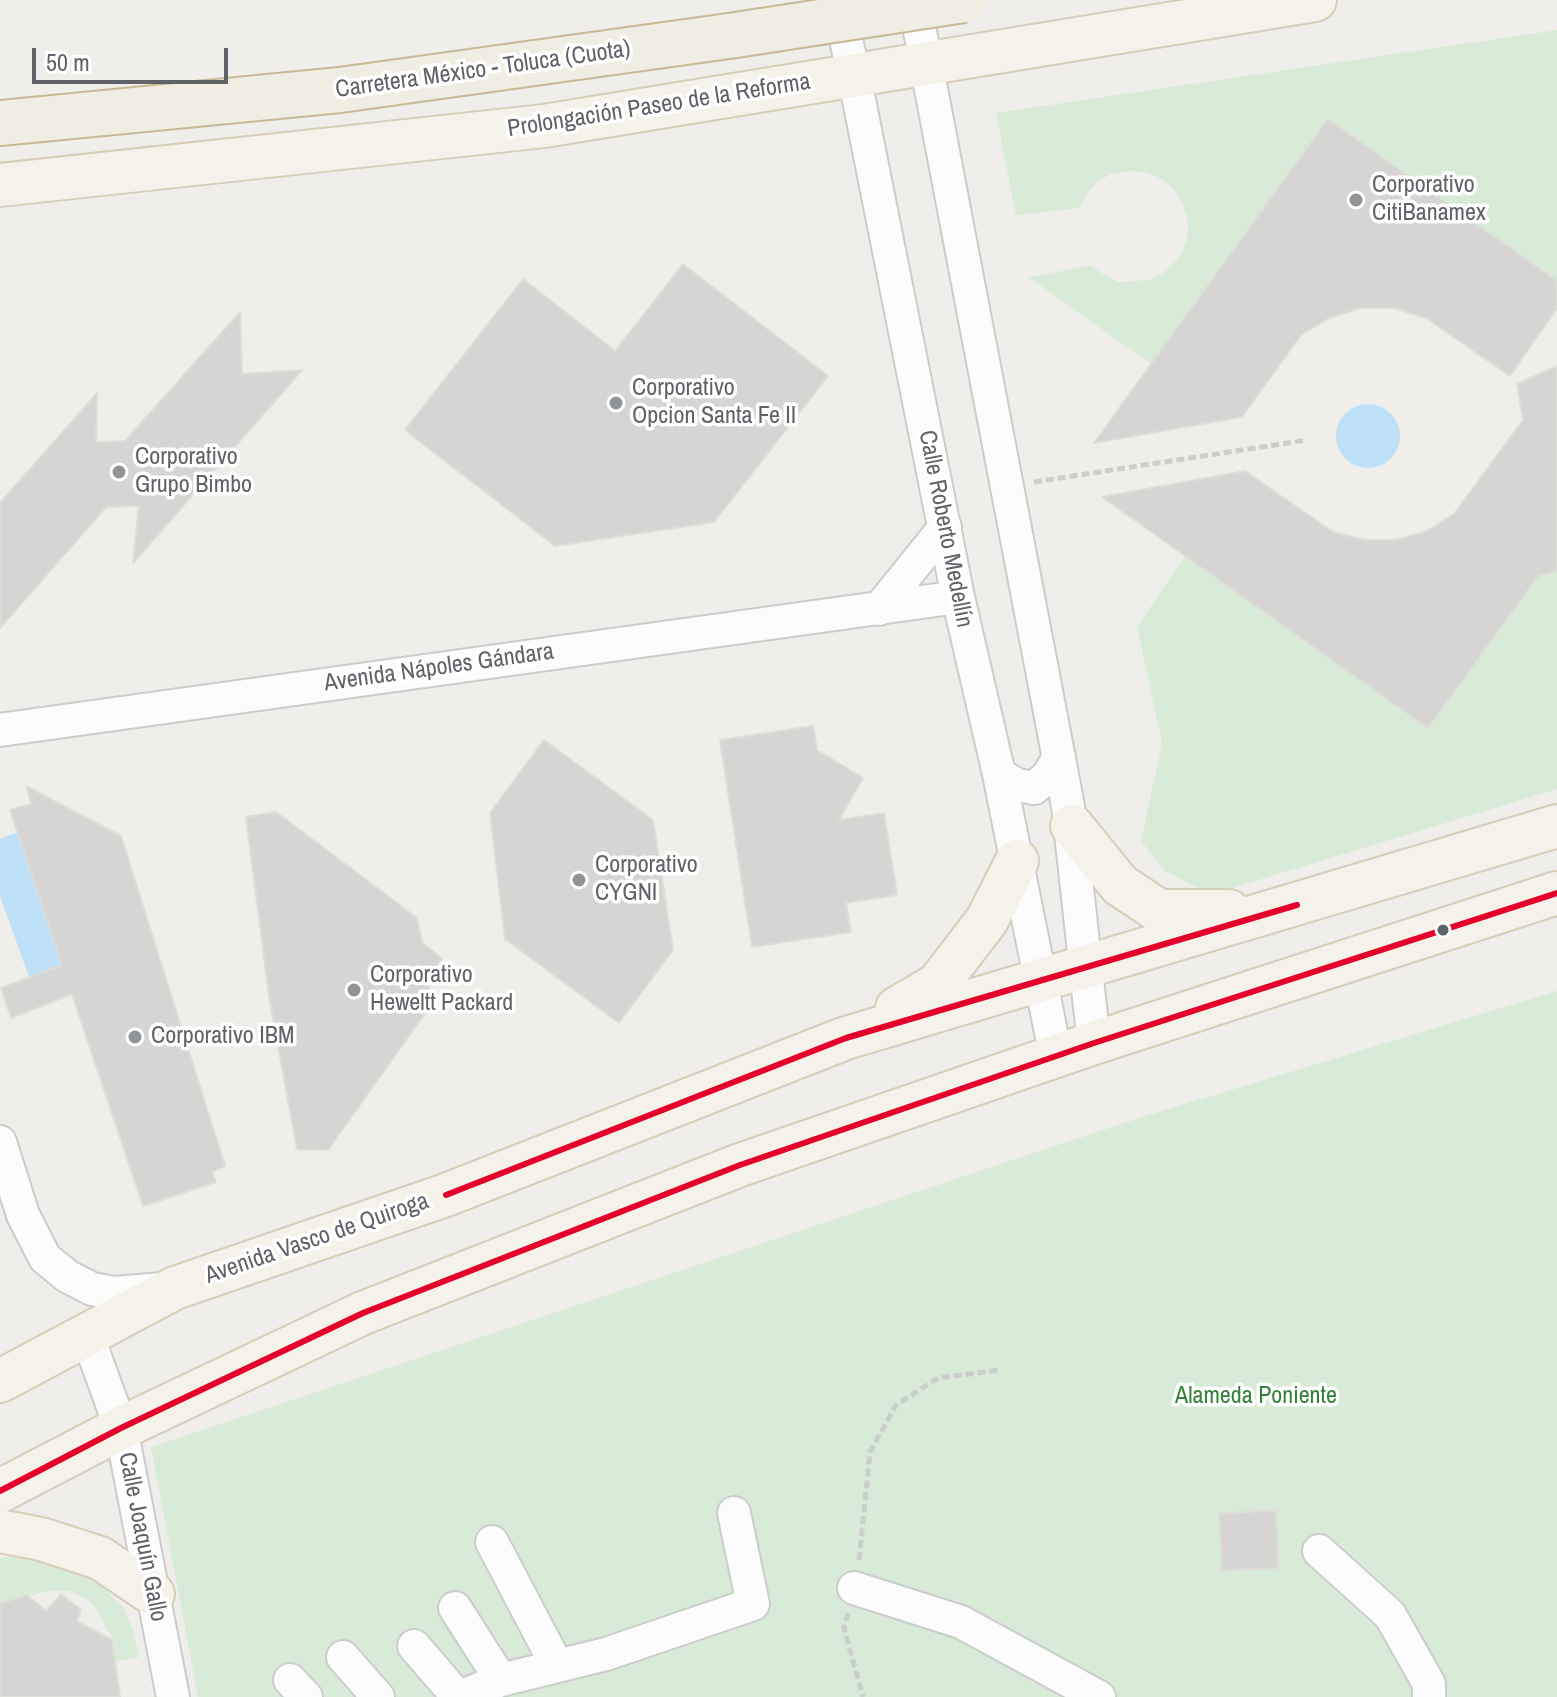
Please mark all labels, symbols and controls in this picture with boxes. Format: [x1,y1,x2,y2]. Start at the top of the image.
scale bar [36,32,232,82]
street label: Carretera México - Toluca (Cuota) [334,35,632,105]
text: 50 m [46,46,90,78]
street label: Prolongación Paseo de la Reforma [505,68,813,144]
place label: Corporativo CitiBanamex [1372,172,1486,228]
marker: Corporativo CitiBanamex [1347,191,1365,209]
place label: Corporativo Opcion Santa Fe II [632,375,796,431]
marker: Corporativo Opcion Santa Fe II [607,394,625,412]
street label: Calle Roberto Medellín [912,428,978,630]
place label: Corporativo Grupo Bimbo [135,444,252,500]
marker: Corporativo Grupo Bimbo [110,463,128,481]
street label: Avenida Nápoles Gándara [322,638,556,698]
place label: Corporativo CYGNI [595,852,698,908]
marker: Corporativo CYGNI [570,871,588,889]
unlabelled marker [1435,922,1451,938]
place label: Corporativo Heweltt Packard [370,962,513,1018]
marker: Corporativo Heweltt Packard [345,981,363,999]
place label: Corporativo IBM [151,1023,294,1051]
marker: Corporativo IBM [126,1028,144,1046]
street label: Avenida Vasco de Quiroga [201,1187,433,1291]
park label: Alameda Poniente [1175,1383,1337,1411]
street label: Calle Joaquín Gallo [111,1450,173,1624]

